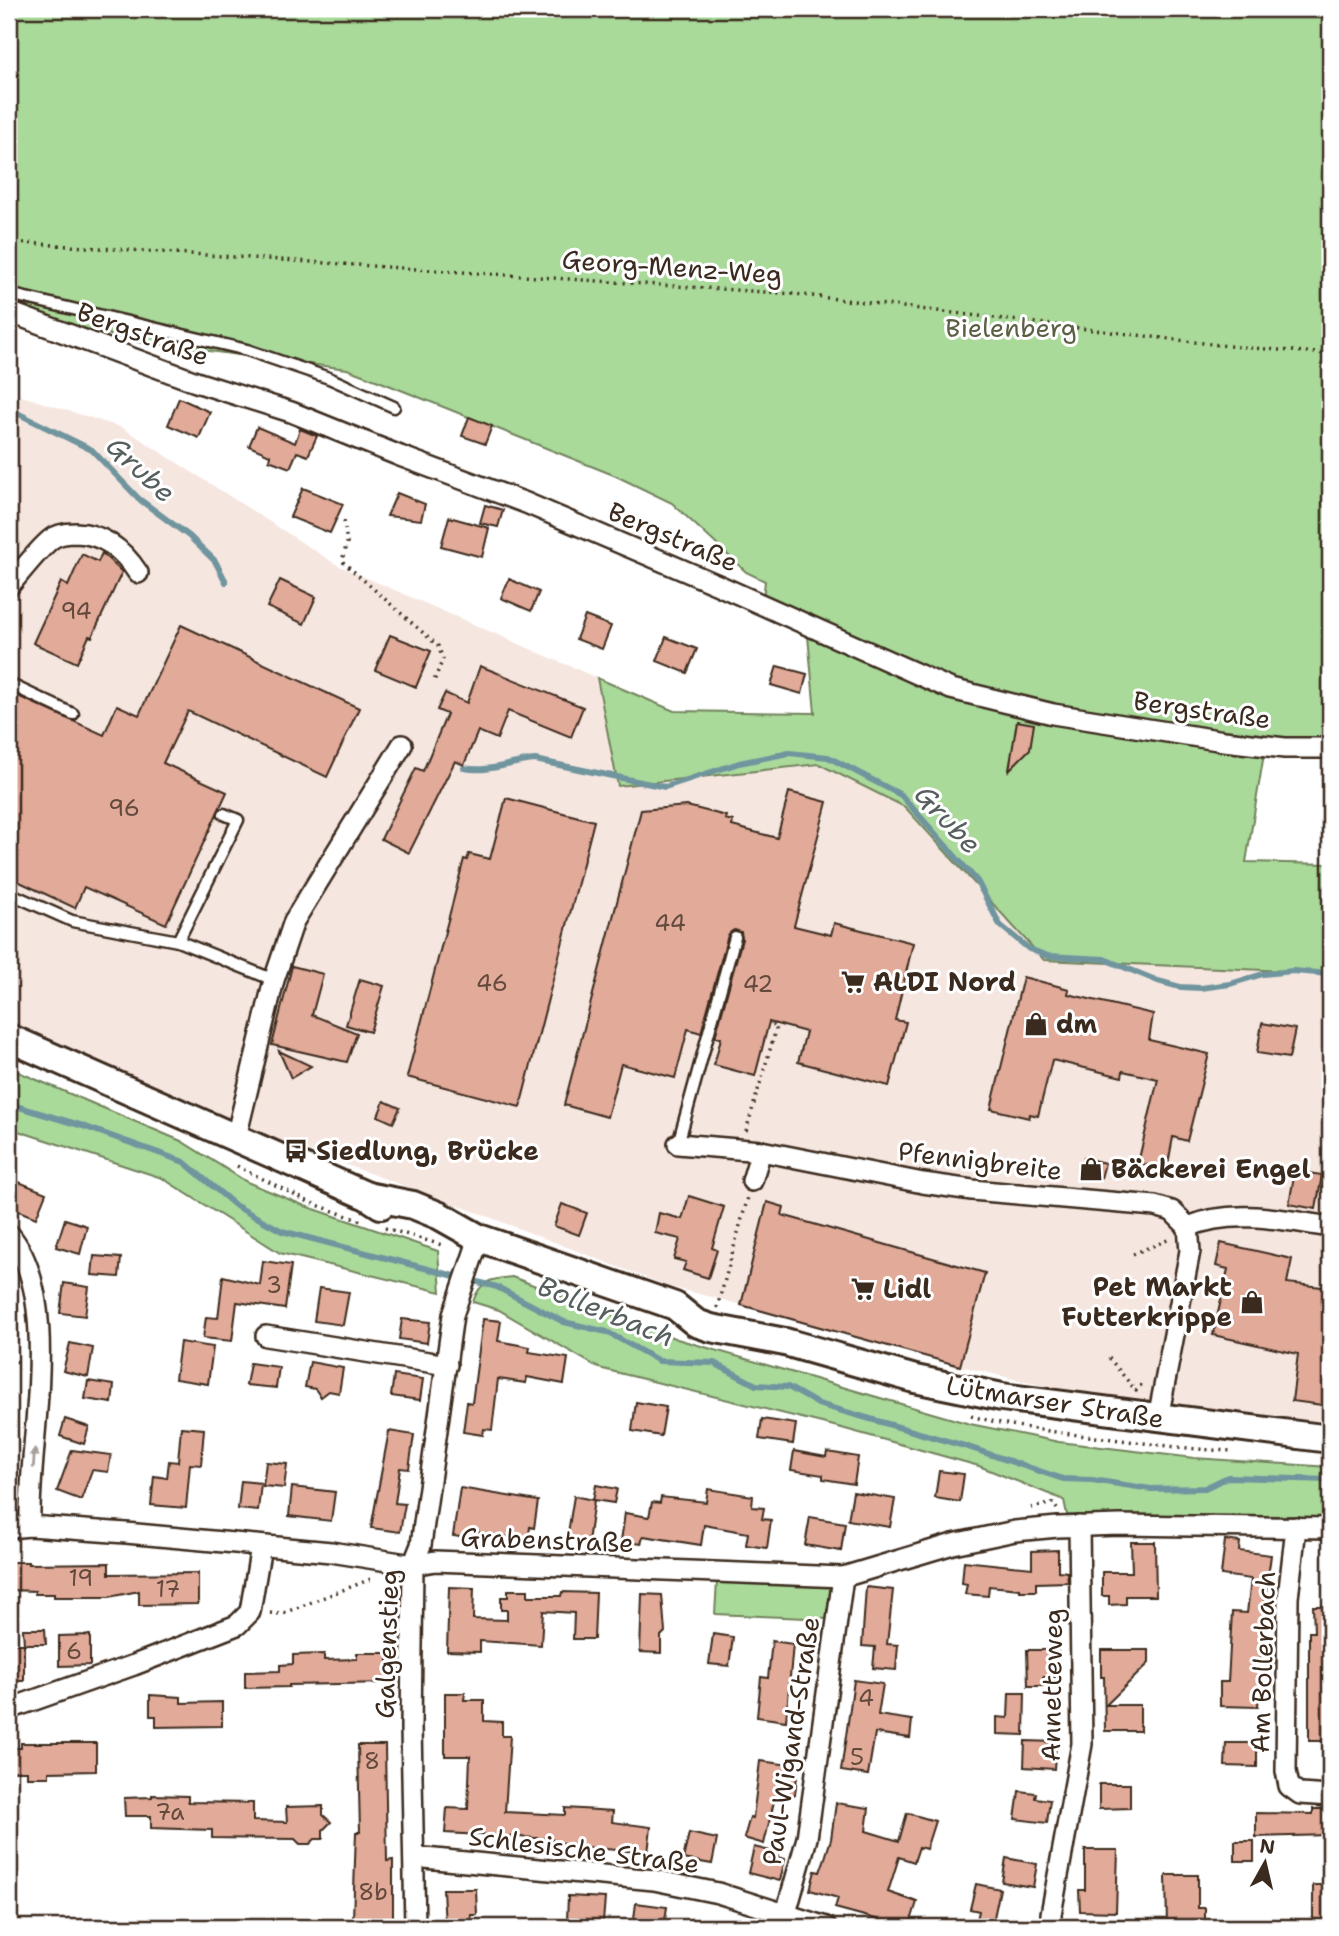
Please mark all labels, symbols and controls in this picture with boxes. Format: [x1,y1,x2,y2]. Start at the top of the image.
street label: Georg-Menz-Weg [561,241,783,292]
street label: Bergstraße [72,293,214,374]
park label: Bielenberg [945,310,1077,345]
water label: Grube [98,427,184,511]
street label: Bergstraße [603,493,744,580]
house number: 94 [60,596,92,626]
street label: Bergstraße [1131,683,1273,736]
water label: Grube [906,776,990,862]
house number: 96 [108,793,140,823]
house number: 44 [654,908,686,938]
place label: ALDI Nord [873,964,1016,999]
house number: 46 [476,968,508,998]
supermarket icon: ALDI Nord [839,968,867,996]
house number: 42 [743,969,773,999]
place label: dm [1056,1006,1098,1041]
shop icon: dm [1022,1010,1050,1038]
place label: Siedlung, Brücke [316,1133,539,1168]
street label: Pfennigbreite [896,1133,1064,1188]
bus stop icon: Siedlung, Brücke [282,1137,310,1165]
place label: Bäckerei Engel [1111,1151,1311,1186]
shop icon: Bäckerei Engel [1077,1155,1105,1183]
water label: Bollerbach [532,1266,680,1356]
place label: Pet Markt Futterkrippe [1061,1269,1232,1334]
house number: 3 [266,1270,282,1300]
place label: Lidl [883,1271,931,1306]
supermarket icon: Lidl [849,1275,877,1303]
shop icon: Pet Markt Futterkrippe [1238,1288,1266,1316]
street label: Lütmarser Straße [944,1367,1166,1436]
one-way arrow [29,1447,40,1469]
street label: Grabenstraße [460,1519,634,1560]
house number: 19 [69,1563,93,1593]
street label: Galgenstieg [366,1569,407,1719]
street label: Am Bollerbach [1242,1570,1283,1754]
house number: 17 [156,1574,180,1604]
street label: Annetteweg [1033,1608,1070,1762]
street label: Paul-Wigand-Straße [754,1614,827,1868]
house number: 6 [66,1636,82,1666]
house number: 4 [858,1683,874,1713]
house number: 5 [850,1742,864,1772]
house number: 8 [364,1746,380,1776]
house number: 7a [155,1797,185,1827]
street label: Schlesische Straße [467,1818,701,1881]
north arrow [1230,1828,1300,1898]
text: N [1258,1833,1276,1860]
house number: 8b [358,1877,388,1907]

